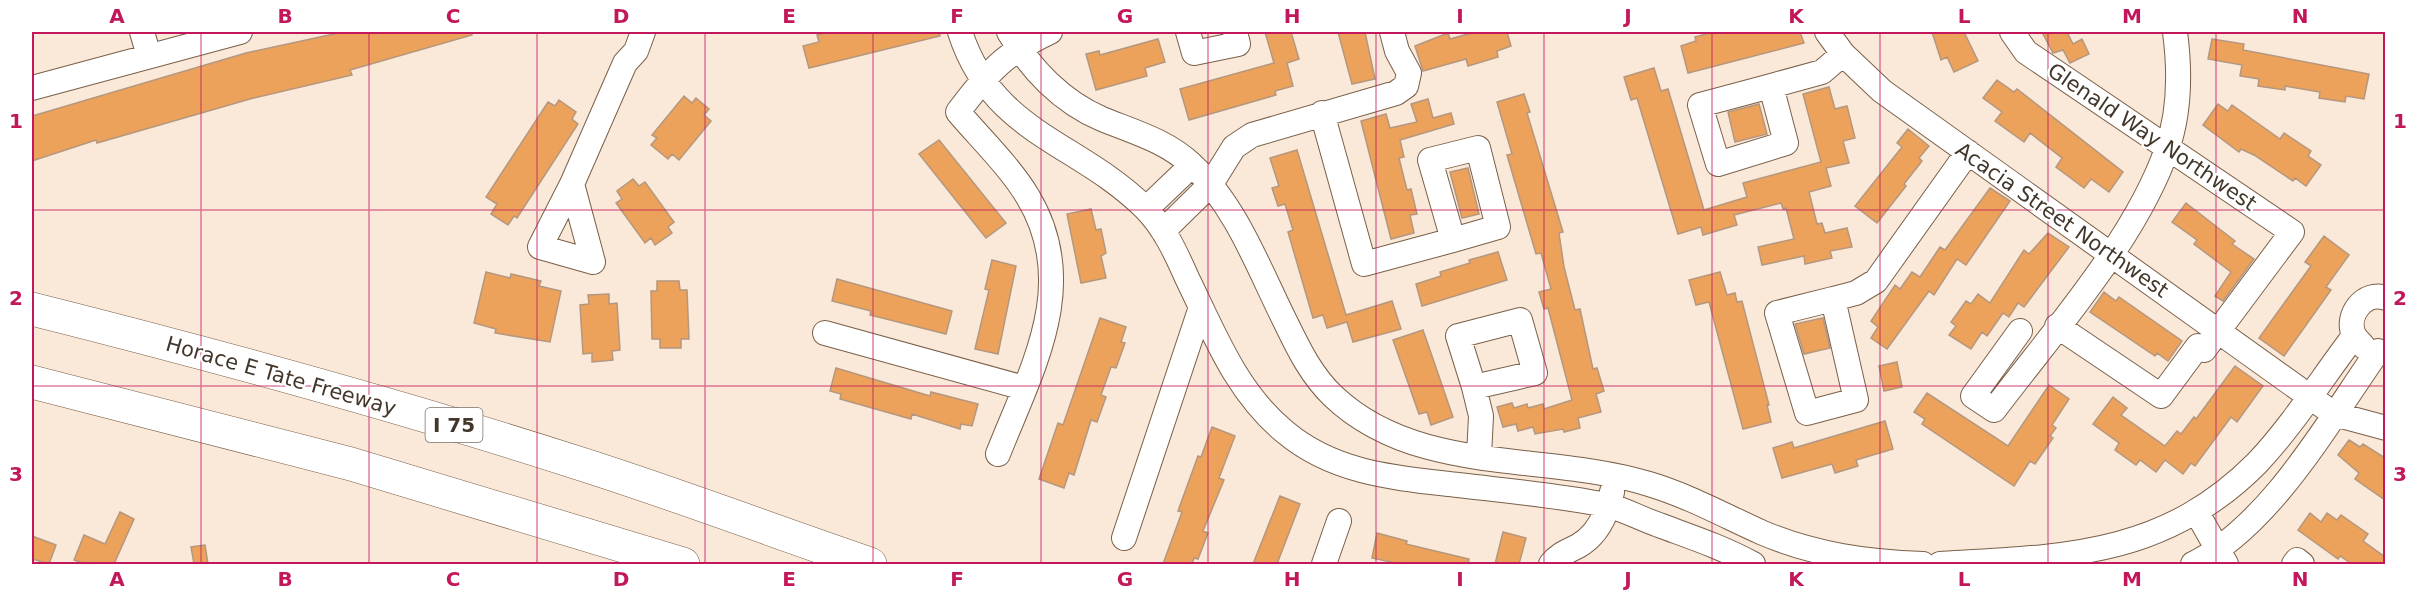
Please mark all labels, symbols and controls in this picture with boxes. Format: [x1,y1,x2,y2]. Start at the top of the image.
text: A [109,4,125,28]
text: B [277,4,293,28]
text: C [446,4,460,28]
text: D [613,4,629,28]
text: E [782,4,796,28]
text: F [950,4,964,28]
text: G [1117,4,1133,28]
text: H [1284,4,1300,28]
text: I [1456,4,1464,28]
text: J [1622,4,1632,28]
text: K [1788,4,1805,28]
text: L [1958,4,1971,28]
text: M [2122,4,2142,28]
text: N [2292,4,2308,28]
street label: Glenald Way Northwest [2043,58,2261,216]
text: 1 [9,109,23,133]
text: 1 [2393,109,2407,133]
street label: Acacia Street Northwest [1951,137,2173,303]
text: 2 [9,286,23,310]
text: 2 [2393,286,2407,310]
street label: Horace E Tate Freeway [163,332,399,420]
road number: I 75 [426,408,482,442]
text: 3 [9,462,23,486]
text: 3 [2393,462,2407,486]
text: A [109,567,125,591]
text: B [277,567,293,591]
text: C [446,567,460,591]
text: D [613,567,629,591]
text: E [782,567,796,591]
text: F [950,567,964,591]
text: G [1117,567,1133,591]
text: H [1284,567,1300,591]
text: I [1456,567,1464,591]
text: J [1622,567,1632,591]
text: K [1788,567,1805,591]
text: L [1958,567,1971,591]
text: M [2122,567,2142,591]
text: N [2292,567,2308,591]

